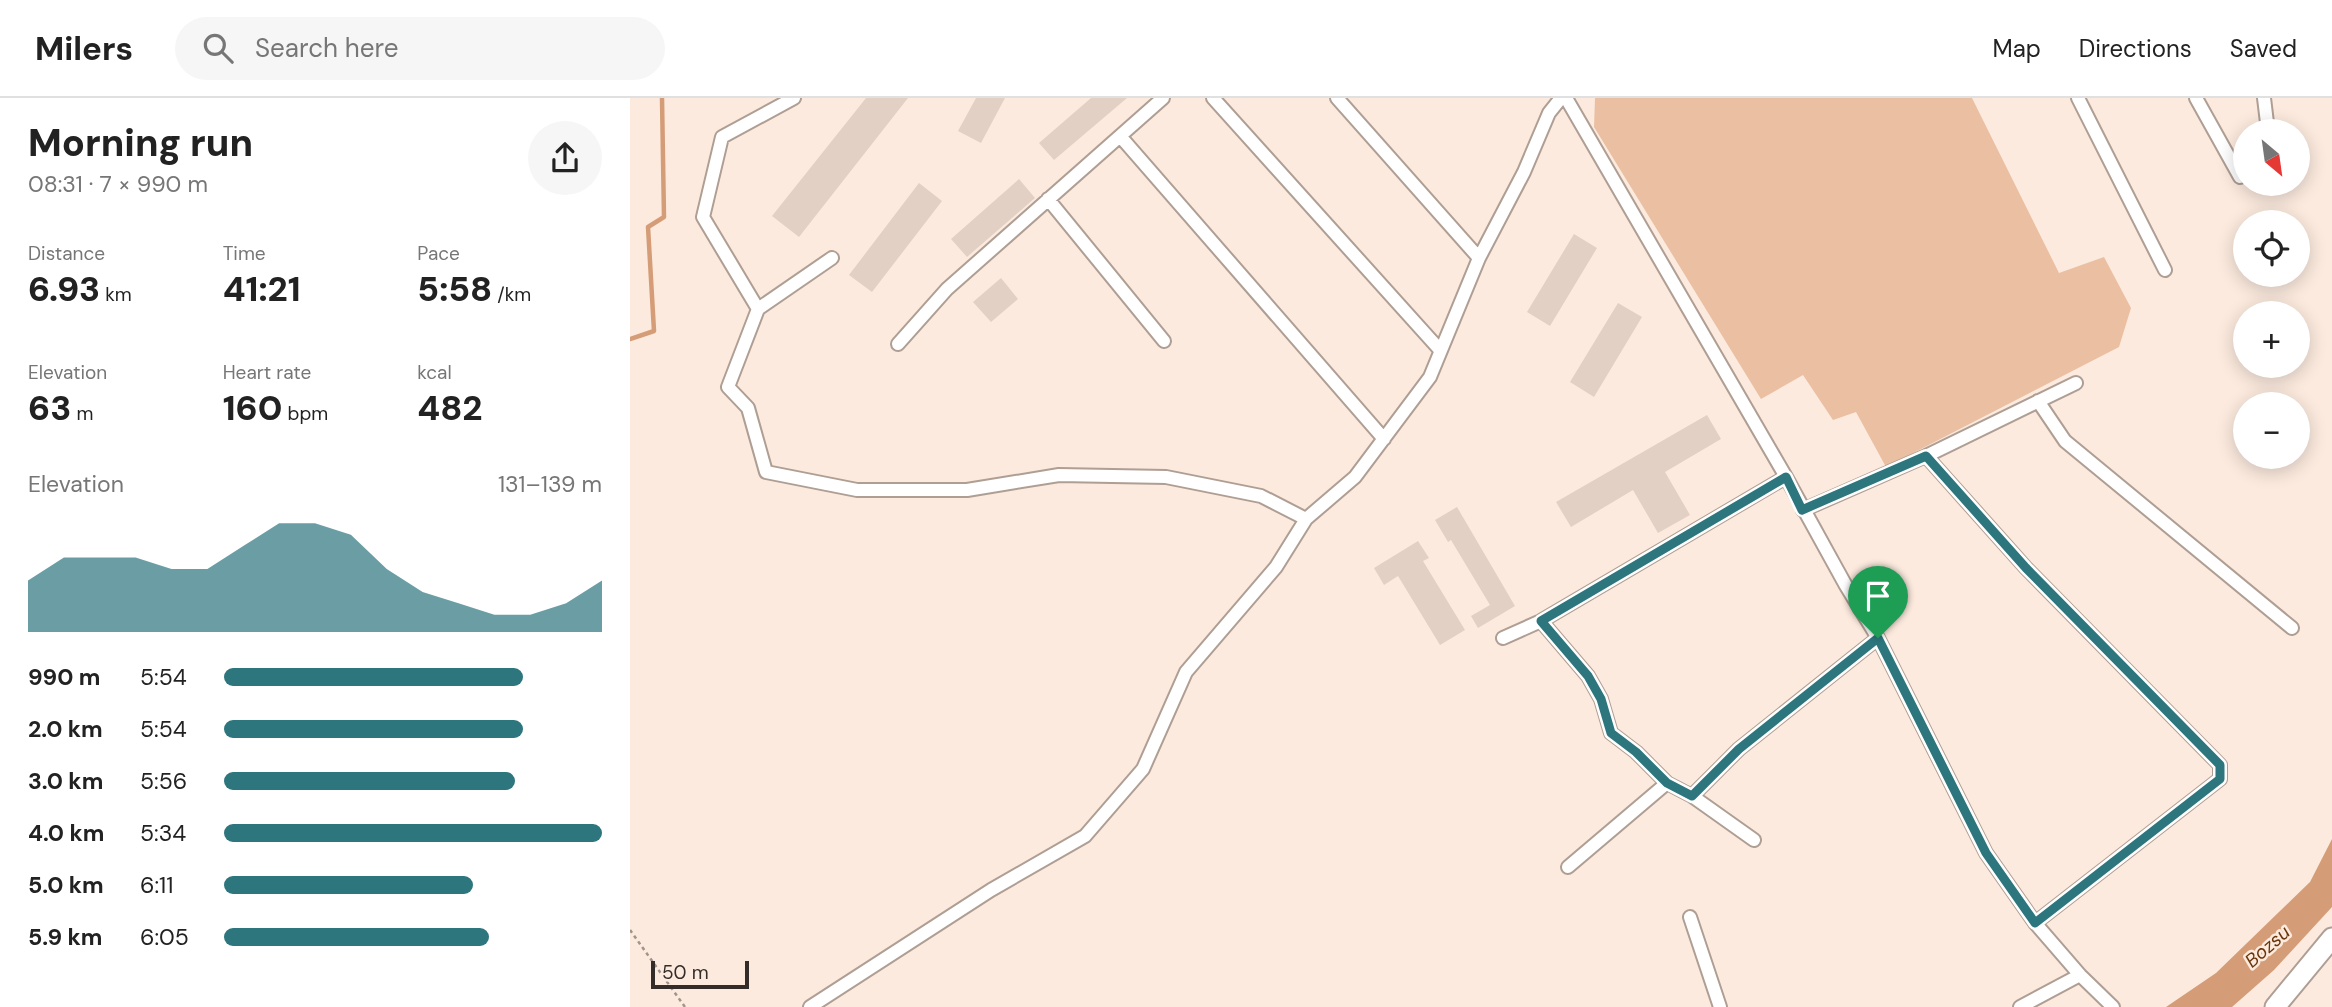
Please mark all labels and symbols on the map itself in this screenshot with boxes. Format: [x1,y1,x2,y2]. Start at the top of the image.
north arrow [2233,119,2310,196]
pin [1848,566,1908,638]
water label: Bozsu [2239,920,2295,973]
scale bar [651,958,749,990]

